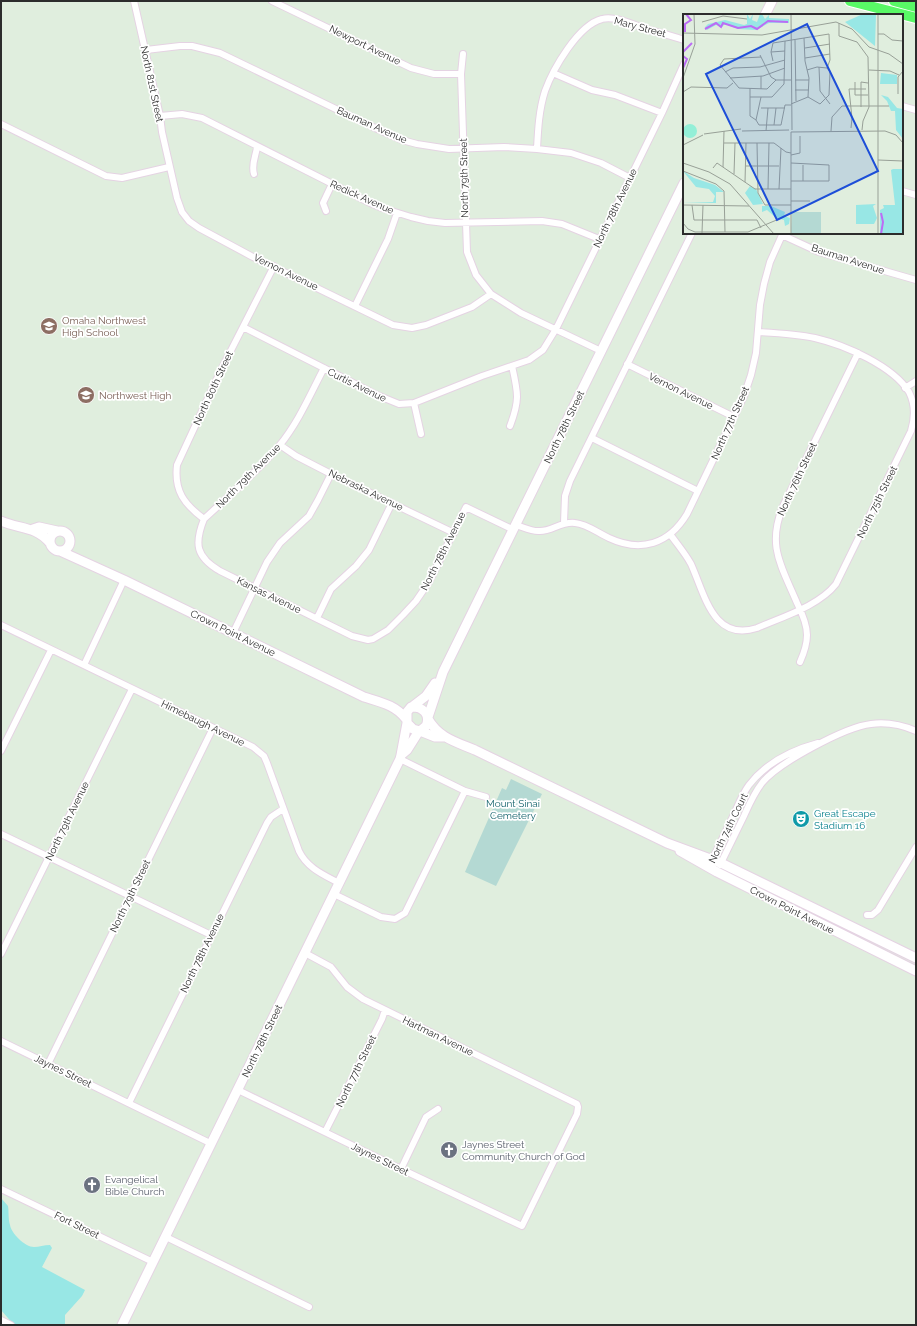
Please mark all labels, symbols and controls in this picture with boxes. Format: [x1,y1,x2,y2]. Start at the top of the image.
inset map [683,14,903,234]
street label: Mary Street [613,15,668,39]
street label: Newport Avenue [328,23,402,67]
street label: North 81st Street [139,45,166,124]
street label: Bauman Avenue [335,105,409,146]
street label: North 79th Street [458,138,470,218]
street label: North 78th Avenue [591,167,639,249]
street label: Redick Avenue [328,178,396,216]
street label: Bauman Avenue [810,242,886,276]
street label: Vernon Avenue [252,252,320,292]
place label: Omaha Northwest High School [62,315,147,338]
school or university icon: Omaha Northwest High School [39,316,59,336]
street label: North 80th Street [191,349,235,427]
street label: Curtis Avenue [326,366,388,404]
street label: Vernon Avenue [647,371,715,411]
street label: North 77th Street [709,384,751,461]
school or university icon: Northwest High [76,385,96,405]
street label: North 78th Street [542,388,587,465]
place label: Northwest High [99,390,171,401]
street label: North 76th Street [775,440,819,517]
street label: North 79th Avenue [214,441,283,510]
street label: North 75th Street [855,464,900,540]
street label: Nebraska Avenue [327,467,405,513]
street label: North 78th Avenue [418,510,468,592]
street label: Kansas Avenue [235,575,303,615]
street label: Crown Point Avenue [189,608,277,658]
street label: Himebaugh Avenue [159,698,247,748]
street label: North 79th Avenue [43,780,91,862]
street label: North 74th Court [706,791,750,865]
park label: Mount Sinai Cemetery [486,798,540,821]
place label: Great Escape Stadium 16 [814,808,876,831]
theatre icon: Great Escape Stadium 16 [791,809,811,829]
street label: North 79th Street [108,857,153,934]
street label: Crown Point Avenue [748,884,836,936]
street label: North 78th Avenue [178,912,226,994]
street label: North 78th Street [240,1002,285,1079]
street label: Hartman Avenue [401,1014,475,1058]
street label: North 77th Street [334,1033,379,1109]
street label: Jaynes Street [33,1052,94,1090]
place label: Jaynes Street Community Church of God [462,1139,585,1162]
street label: Jaynes Street [350,1140,411,1178]
church icon: Jaynes Street Community Church of God [439,1140,459,1160]
place label: Evangelical Bible Church [105,1174,165,1197]
church icon: Evangelical Bible Church [82,1175,102,1195]
street label: Fort Street [53,1209,102,1241]

